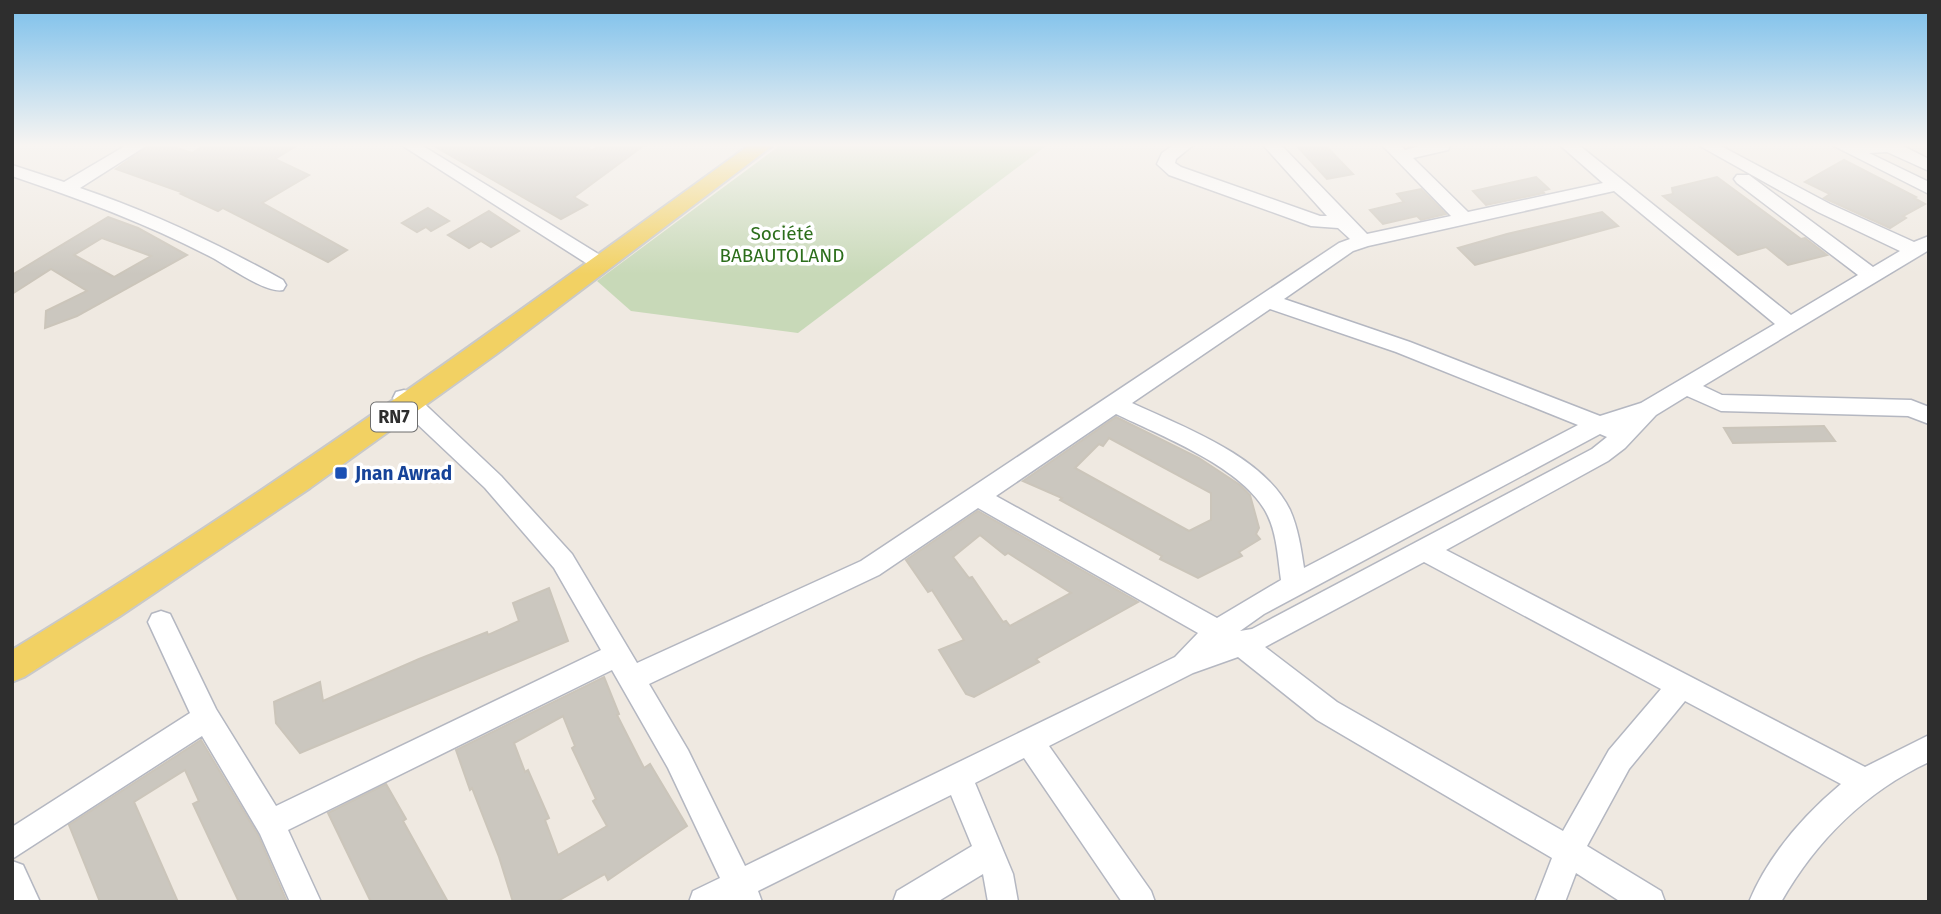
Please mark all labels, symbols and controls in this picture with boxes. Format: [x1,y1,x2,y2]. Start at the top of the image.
park label: Société BABAUTOLAND [720,222,844,267]
road number: RN7 [371,402,417,432]
place label: Jnan Awrad [354,462,452,485]
marker: Jnan Awrad [333,465,349,481]

